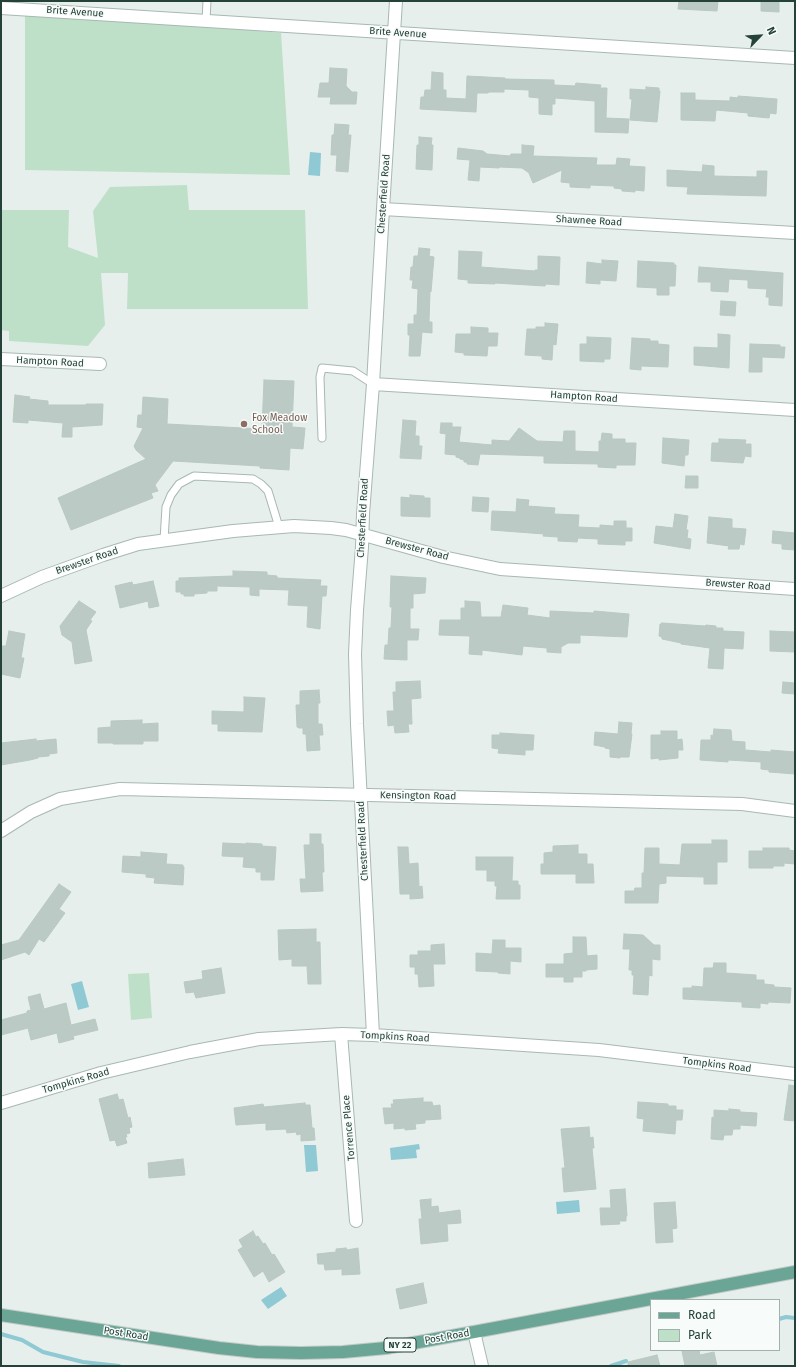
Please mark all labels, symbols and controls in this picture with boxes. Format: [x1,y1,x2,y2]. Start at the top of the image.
street label: Brite Avenue [46,4,104,20]
north arrow [740,16,780,56]
street label: Brite Avenue [369,25,427,41]
text: N [764,25,779,37]
street label: Chesterfield Road [375,154,393,234]
street label: Shawnee Road [556,213,622,229]
street label: Hampton Road [16,354,84,370]
street label: Hampton Road [550,389,618,405]
place label: Fox Meadow School [252,412,307,436]
marker: Fox Meadow School [239,419,249,429]
street label: Chesterfield Road [355,478,371,558]
street label: Brewster Road [384,535,450,563]
street label: Brewster Road [54,545,120,577]
street label: Brewster Road [705,577,771,593]
street label: Kensington Road [380,789,456,803]
street label: Chesterfield Road [355,801,371,881]
street label: Tompkins Road [360,1029,430,1045]
street label: Tompkins Road [682,1055,752,1075]
street label: Tompkins Road [41,1066,111,1096]
street label: Torrence Place [340,1095,358,1161]
legend [650,1299,780,1351]
text: Road [688,1308,716,1322]
street label: Post Road [103,1325,149,1343]
street label: Post Road [424,1327,470,1347]
text: Park [688,1328,712,1342]
road number: NY 22 [384,1338,416,1352]

